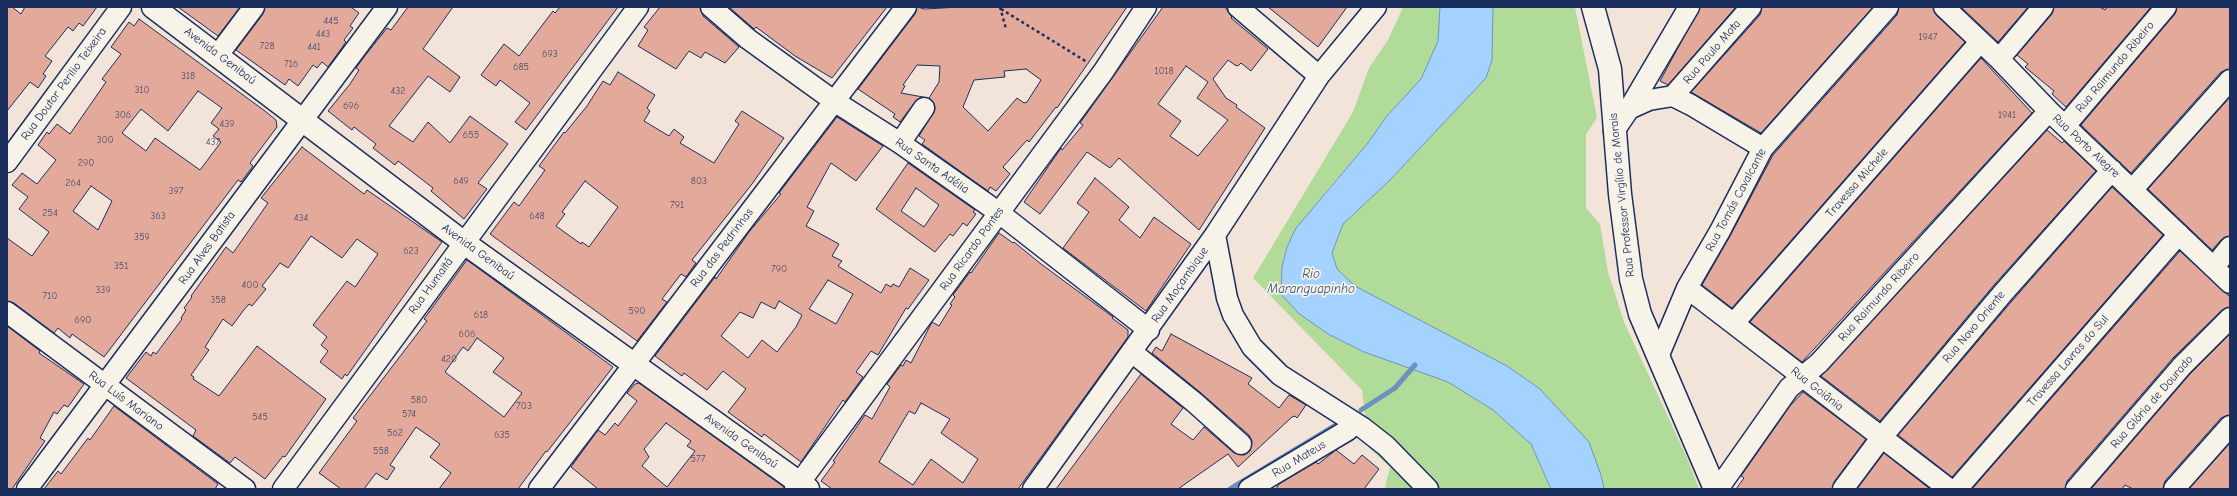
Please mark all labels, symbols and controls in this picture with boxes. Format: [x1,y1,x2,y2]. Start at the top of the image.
house number: 445 [323,15,339,27]
street label: Rua Paulo Mota [1680,17,1744,87]
street label: Rua Raimundo Ribeiro [2073,18,2157,116]
street label: Avenida Genibaú [181,24,259,88]
street label: Rua Doutor Perilio Teixeira [18,25,110,143]
house number: 443 [316,28,330,40]
house number: 1947 [1919,31,1937,43]
house number: 728 [259,40,275,52]
house number: 441 [307,41,321,53]
house number: 693 [542,48,558,60]
house number: 716 [284,58,298,70]
house number: 685 [513,61,529,73]
house number: 1018 [1154,65,1174,77]
house number: 318 [181,70,195,82]
house number: 310 [134,84,150,96]
house number: 432 [390,85,406,97]
house number: 696 [343,100,359,112]
house number: 306 [115,109,131,121]
house number: 1941 [1998,109,2016,121]
street label: Rua Porto Alegre [2049,111,2123,181]
street label: Rua Professor Virgílio de Morais [1606,112,1638,278]
house number: 439 [219,118,235,130]
house number: 655 [463,129,479,141]
house number: 300 [96,134,114,146]
street label: Rua Santa Adélia [892,135,972,197]
house number: 437 [206,136,220,148]
street label: Travessa Michele [1823,145,1891,221]
street label: Rua Tomás Cavalcante [1703,146,1769,254]
house number: 290 [78,157,94,169]
house number: 649 [453,175,469,187]
house number: 803 [691,175,707,187]
house number: 264 [65,177,81,189]
house number: 397 [168,185,184,197]
house number: 791 [670,199,684,211]
street label: Rua Ricardo Pontes [937,204,1007,294]
street label: Rua das Pedrinhas [688,206,756,290]
house number: 254 [42,207,58,219]
street label: Rua Alves Batista [176,209,238,287]
house number: 363 [150,210,166,222]
house number: 648 [529,210,545,222]
house number: 434 [294,212,308,224]
street label: Avenida Genibaú [439,221,517,283]
house number: 359 [134,231,150,243]
street label: Rua Moçambique [1149,244,1211,326]
house number: 623 [403,245,419,257]
street label: Rua Raimundo Ribeiro [1835,250,1923,344]
street label: Rua Humaitá [406,255,456,317]
house number: 351 [114,260,128,272]
house number: 790 [771,263,787,275]
water label: Rio Maranguapinho [1267,266,1355,297]
house number: 400 [241,279,259,291]
house number: 339 [95,284,111,296]
street label: Rua Novo Oriente [1940,288,2008,366]
house number: 710 [43,290,57,302]
house number: 358 [210,294,226,306]
house number: 590 [629,305,645,317]
house number: 618 [474,309,488,321]
street label: Travessa Lavras do Sul [2024,312,2112,410]
house number: 690 [75,314,91,326]
house number: 606 [459,328,475,340]
house number: 420 [441,353,457,365]
street label: Rua Glória de Dourado [2108,353,2196,451]
street label: Rua Goiânia [1788,364,1846,414]
street label: Rua Luís Mariano [86,368,166,434]
house number: 580 [411,394,427,406]
house number: 703 [516,400,532,412]
house number: 574 [402,408,416,420]
street label: Avenida Genibaú [701,410,781,472]
house number: 545 [252,411,268,423]
house number: 562 [387,427,403,439]
house number: 635 [494,429,510,441]
street label: Rua Mateus [1270,437,1328,481]
house number: 558 [373,445,389,457]
house number: 577 [691,453,705,465]

